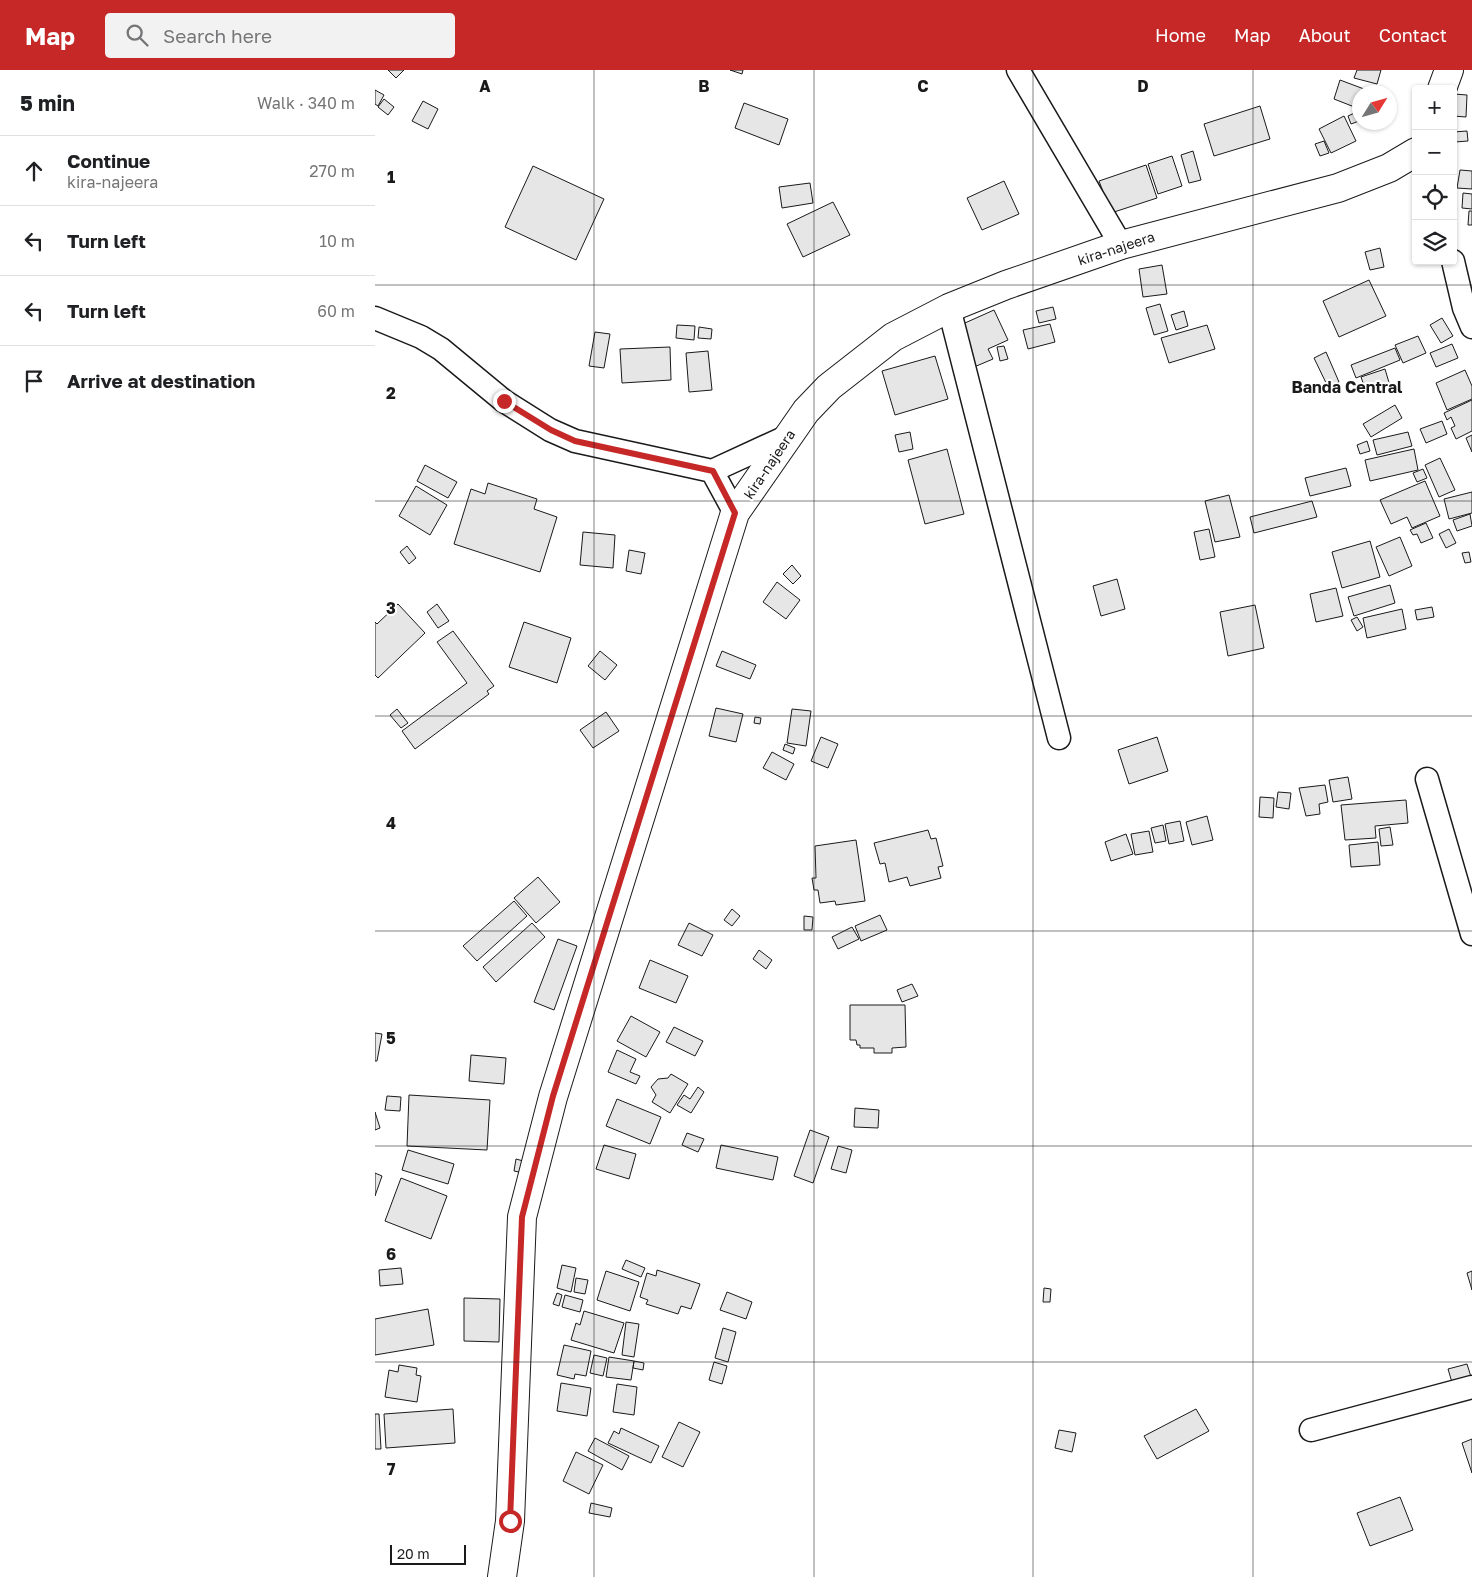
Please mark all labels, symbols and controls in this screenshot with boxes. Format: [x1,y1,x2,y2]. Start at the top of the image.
search box [105,13,455,58]
text: Map [25,21,75,50]
icon: search [123,21,151,49]
text: Search here [163,24,272,47]
text: Home [1155,24,1206,46]
text: Map [1234,24,1271,46]
text: About [1299,24,1351,46]
text: Contact [1379,24,1447,46]
text: A [479,76,491,96]
text: B [698,76,710,96]
text: C [917,76,929,96]
text: D [1137,76,1149,96]
north arrow [1352,85,1397,130]
map controls [1412,85,1457,265]
button: + [1412,85,1457,130]
text: 5 min [20,90,75,116]
text: Walk · 340 m [257,93,355,113]
button: − [1412,130,1457,175]
text: Continue [67,149,150,172]
icon: ahead [20,157,48,185]
text: 270 m [309,161,355,181]
text: 1 [387,167,395,187]
text: kira-najeera [67,172,158,192]
button: locate [1412,175,1457,220]
button: layers [1412,220,1457,265]
icon: left [20,227,48,255]
street label: kira-najeera [1075,228,1157,268]
text: Turn left [67,229,146,252]
text: 10 m [319,231,355,251]
icon: left [20,297,48,325]
text: Turn left [67,299,146,322]
text: 60 m [317,301,355,321]
icon: arrive [20,367,48,395]
text: Arrive at destination [67,369,255,392]
district label: Banda Central [1292,377,1403,397]
text: 2 [386,383,396,403]
route end [493,390,516,413]
street label: kira-najeera [740,426,798,502]
text: 3 [386,598,396,618]
text: 4 [386,813,396,833]
text: 5 [386,1028,396,1048]
text: 6 [386,1244,396,1264]
text: 7 [387,1459,396,1479]
route start [499,1510,522,1533]
scale bar [390,1542,466,1565]
text: 20 m [397,1545,430,1562]

